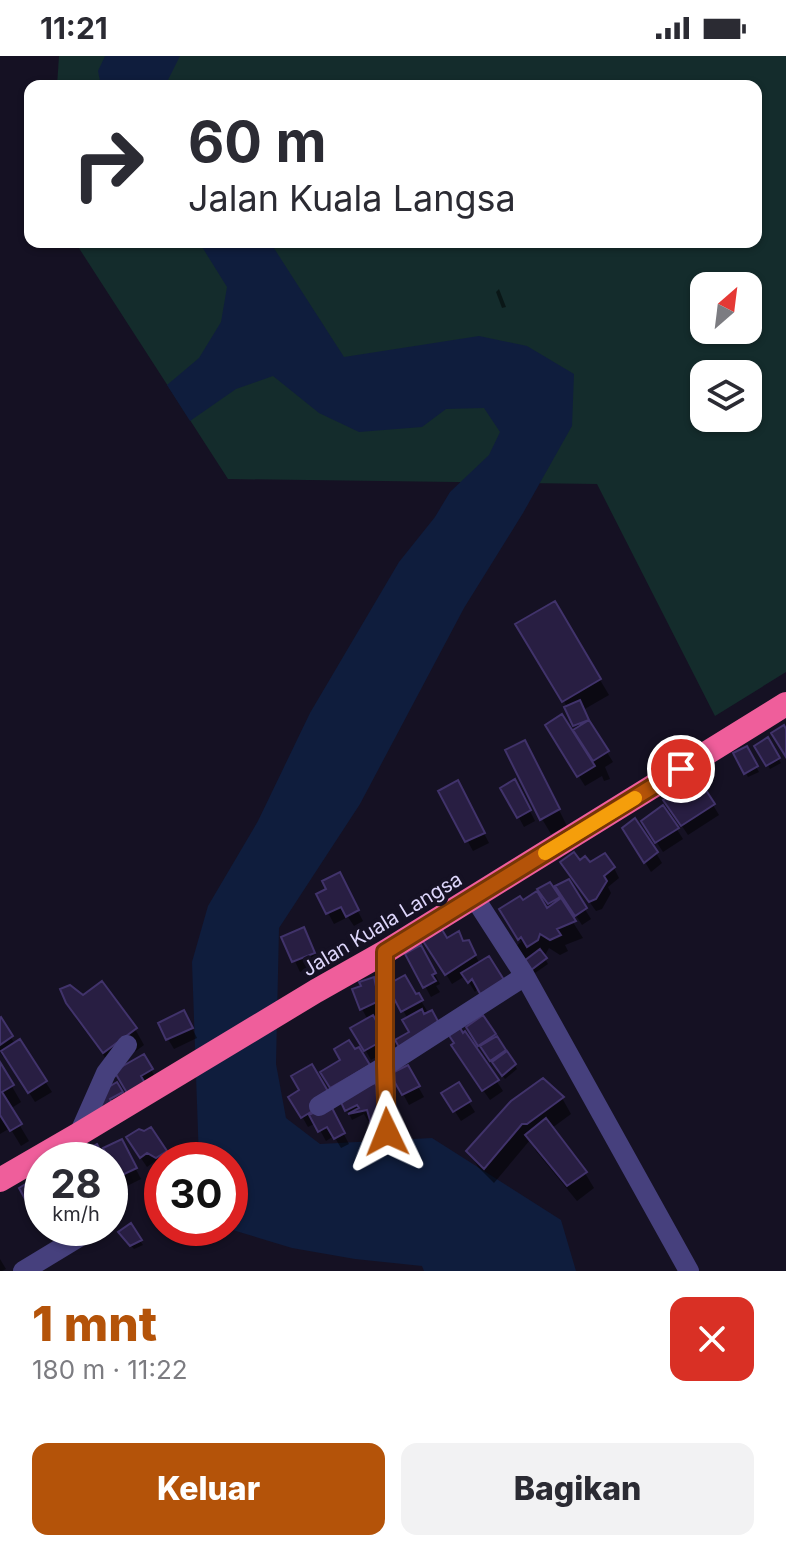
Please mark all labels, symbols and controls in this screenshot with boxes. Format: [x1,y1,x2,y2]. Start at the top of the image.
text: 11:21 [40,10,108,46]
text: 60 m [188,108,327,176]
icon: right [56,112,160,216]
text: Jalan Kuala Langsa [188,176,516,220]
north arrow [690,272,762,344]
map controls [690,272,762,432]
button: layers [690,360,762,432]
pin [647,735,715,803]
icon: arrive [659,747,703,791]
street label: Jalan Kuala Langsa [298,867,466,981]
position arrow [345,1090,429,1174]
speed limit sign: 30 [144,1142,248,1246]
text: 28 [50,1159,102,1208]
text: km/h [52,1202,100,1226]
text: 1 mnt [32,1294,157,1353]
button: close [670,1297,754,1381]
text: 180 m · 11:22 [32,1354,188,1385]
button: Keluar [32,1443,385,1535]
button: Bagikan [401,1443,754,1535]

